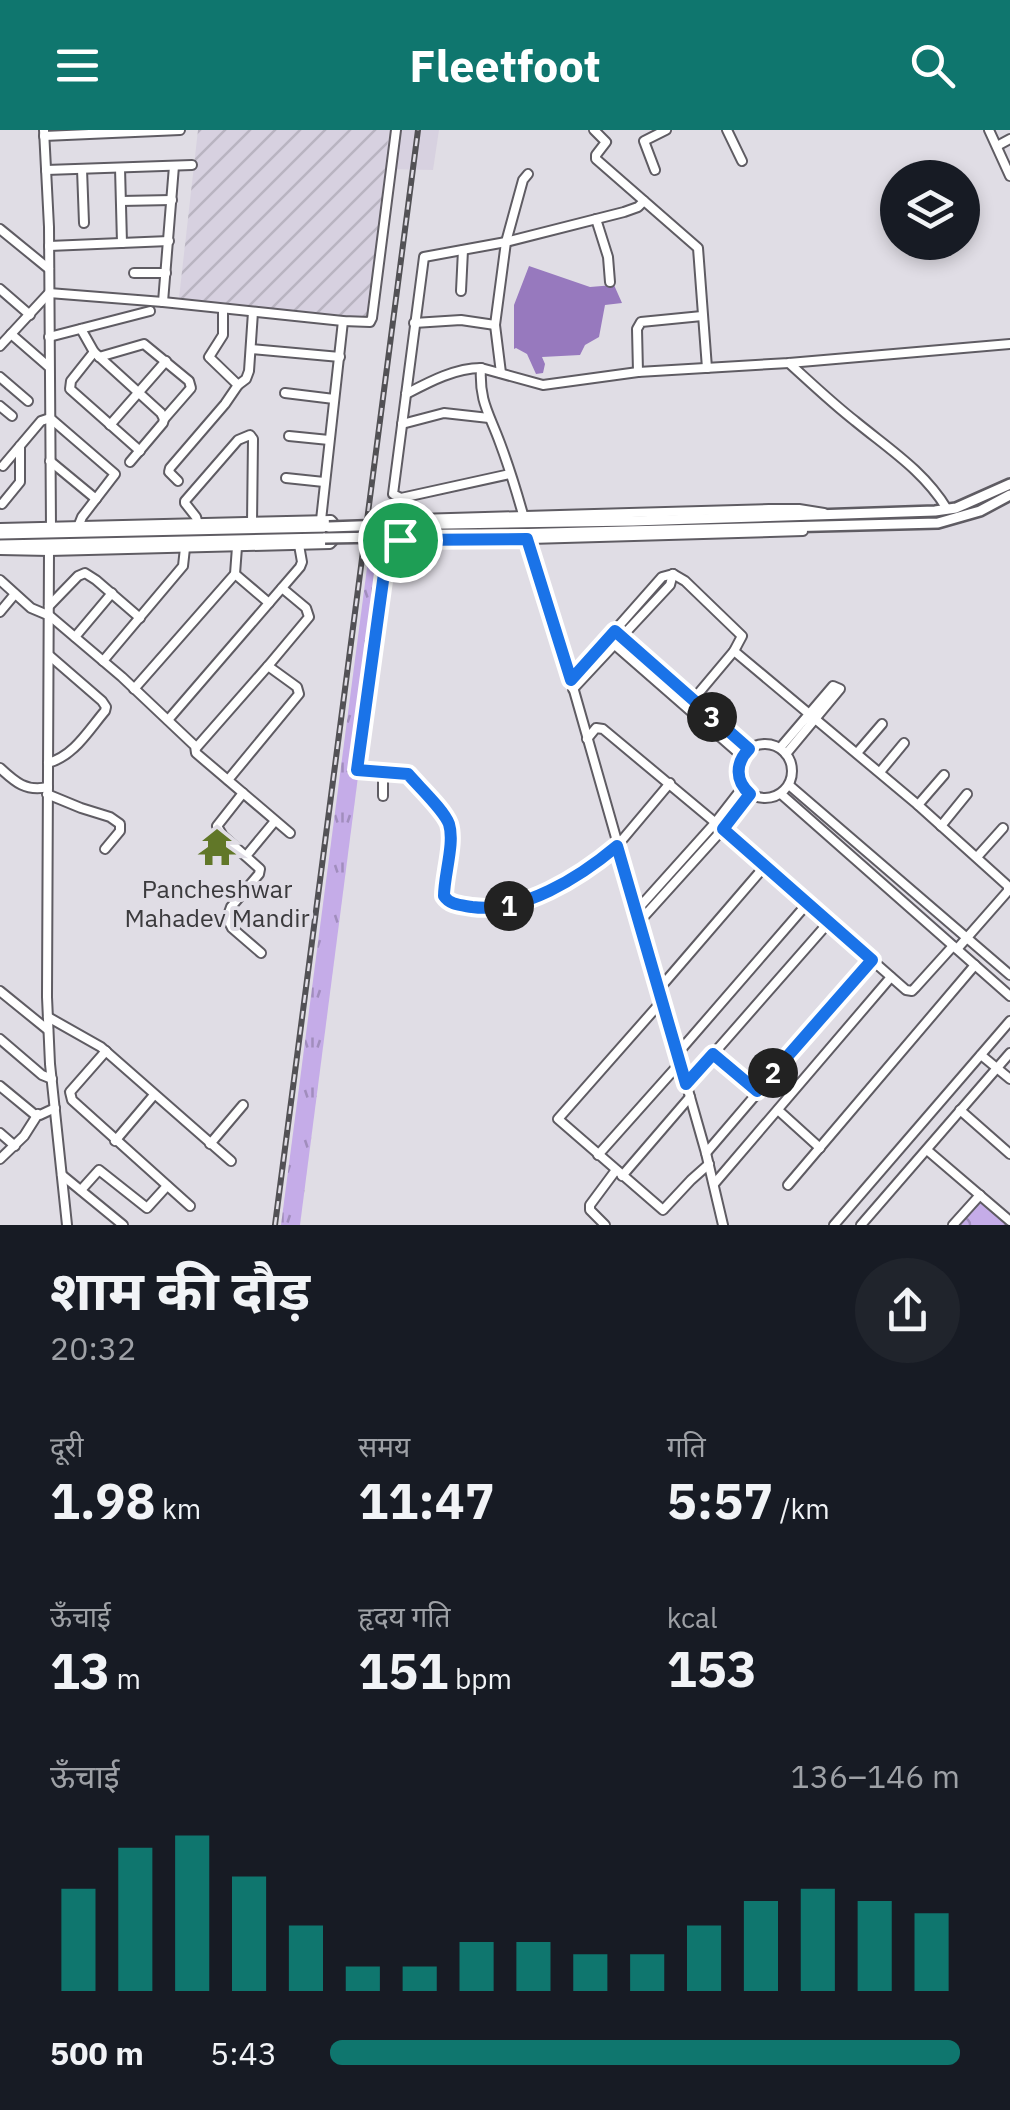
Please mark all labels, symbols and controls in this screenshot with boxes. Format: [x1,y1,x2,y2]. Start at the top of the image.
text: Fleetfoot [409,36,601,94]
icon: menu [50,38,105,93]
icon: search [905,38,960,93]
map controls [880,160,980,260]
button: layers [880,160,980,260]
pin [358,498,443,583]
icon: arrive [373,513,428,568]
pin: 3 [687,692,737,742]
text: 3 [704,698,720,735]
temple icon: Pancheshwar Mahadev Mandir [196,826,238,868]
place label: Pancheshwar Mahadev Mandir [124,872,310,934]
pin: 1 [484,881,534,931]
text: 1 [501,887,517,924]
pin: 2 [748,1048,798,1098]
text: 2 [765,1054,781,1091]
text: शाम की दौड़ [50,1254,310,1325]
button: share [855,1258,960,1363]
text: 20:32 [50,1327,136,1369]
text: दूरी [50,1428,84,1465]
text: समय [358,1428,410,1465]
text: गति [667,1428,706,1465]
text: 1.98 [50,1468,156,1533]
text: 11:47 [358,1468,495,1533]
text: 5:57 [667,1468,773,1533]
text: km [156,1490,201,1527]
text: /km [773,1490,830,1527]
text: ऊँचाई [50,1598,111,1635]
text: हृदय गति [358,1598,450,1635]
text: kcal [667,1599,718,1636]
text: 153 [667,1636,757,1701]
text: 13 [50,1638,110,1703]
text: 151 [358,1638,448,1703]
text: m [110,1660,141,1697]
text: bpm [448,1660,512,1697]
text: ऊँचाई [50,1755,119,1797]
text: 136–146 m [790,1755,960,1797]
text: 500 m [50,2032,144,2074]
text: 5:43 [210,2032,277,2074]

